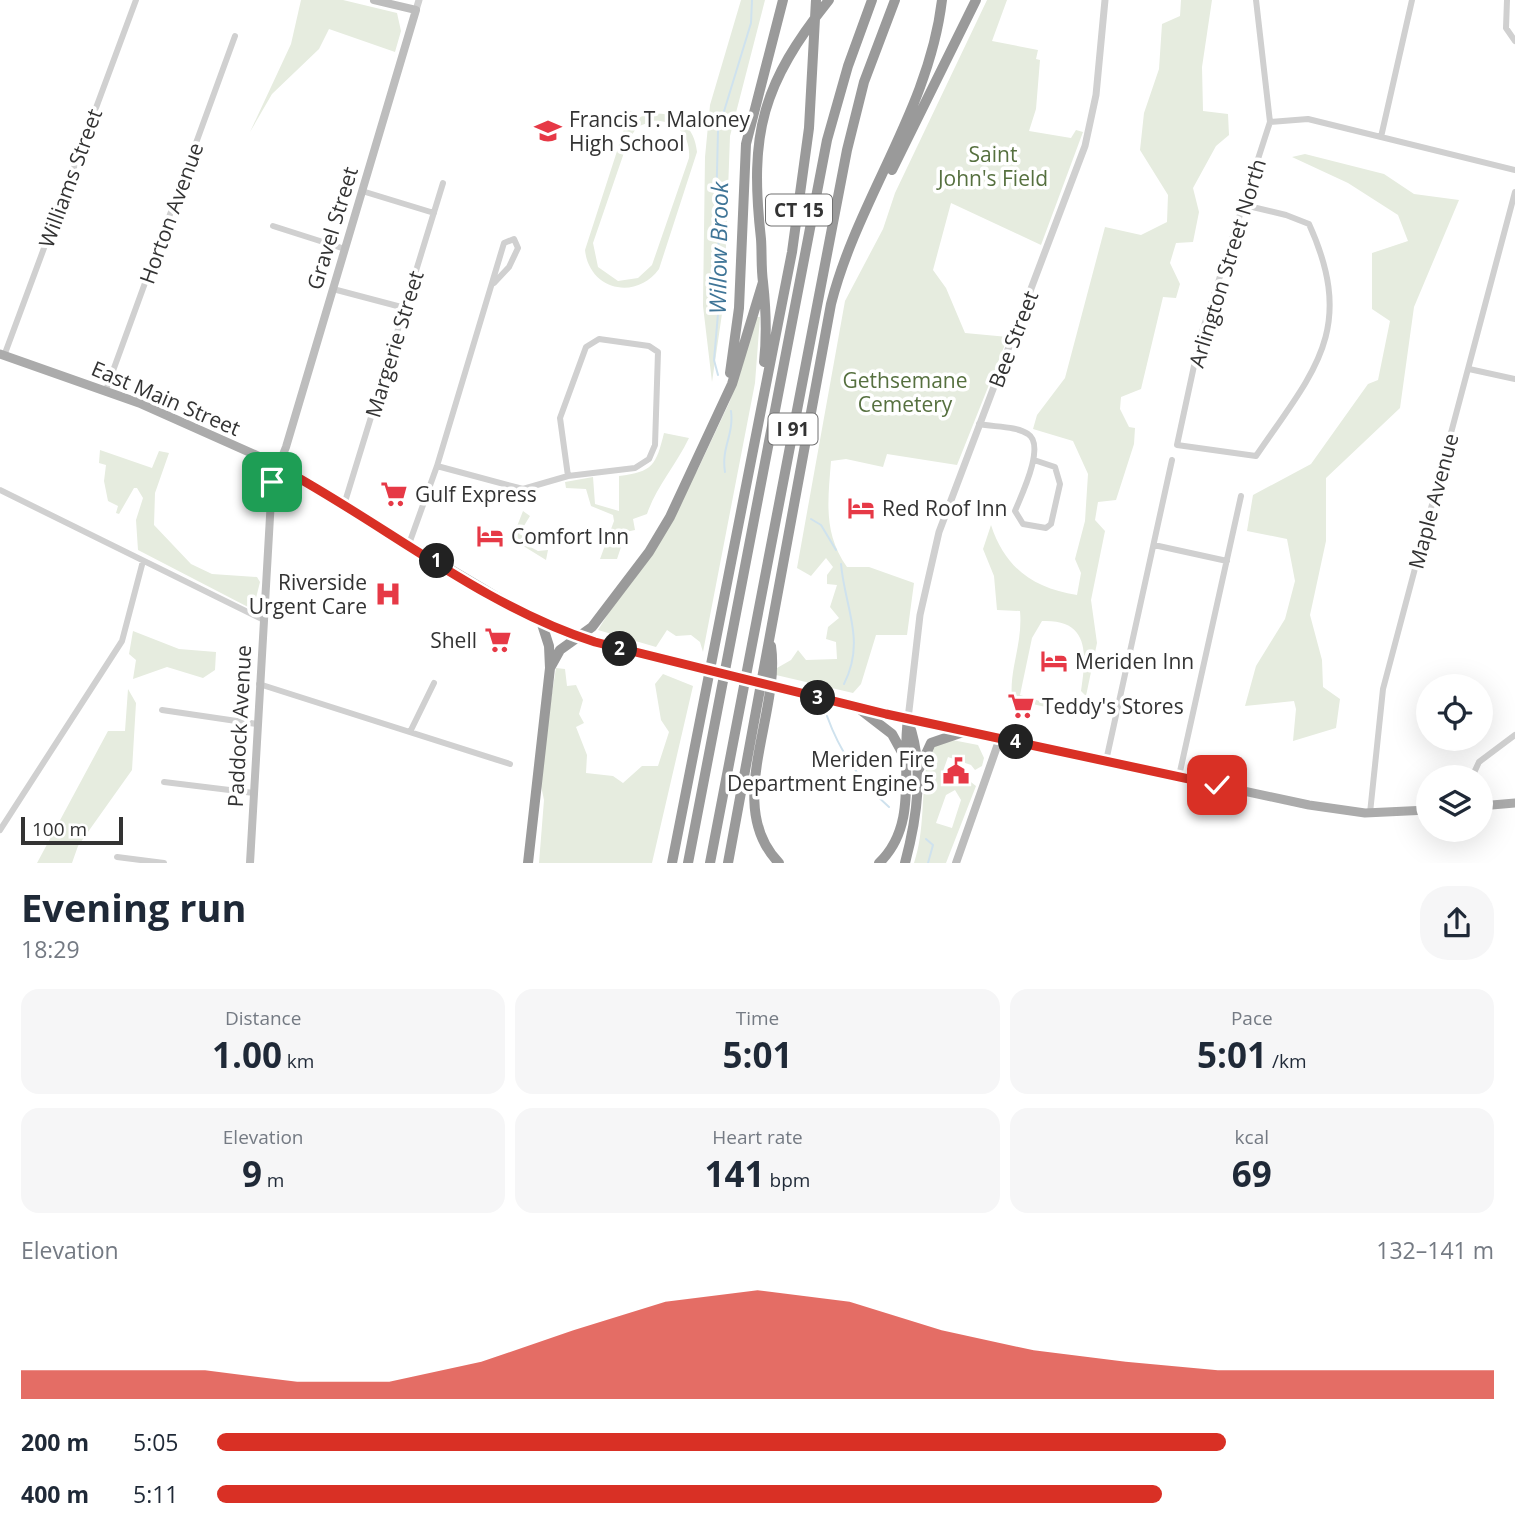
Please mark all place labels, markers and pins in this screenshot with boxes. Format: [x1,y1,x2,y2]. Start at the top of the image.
place label: Francis T. Maloney High School [569,105,750,157]
school or university icon: Francis T. Maloney High School [533,116,563,146]
pin [242,452,302,512]
supermarket icon: Gulf Express [379,479,409,509]
place label: Gulf Express [415,480,537,508]
hotel icon: Red Roof Inn [846,493,876,523]
place label: Red Roof Inn [882,494,1007,522]
hotel icon: Comfort Inn [475,521,505,551]
place label: Comfort Inn [511,522,629,550]
pin: 1 [420,544,454,578]
place label: Riverside Urgent Care [249,568,367,620]
hospital icon: Riverside Urgent Care [373,579,403,609]
supermarket icon: Shell [483,625,513,655]
place label: Shell [430,626,477,654]
pin: 2 [602,632,638,666]
hotel icon: Meriden Inn [1039,646,1069,676]
place label: Meriden Inn [1075,647,1194,675]
pin: 3 [800,680,836,716]
supermarket icon: Teddy's Stores [1006,691,1036,721]
place label: Teddy's Stores [1042,692,1184,720]
pin: 4 [998,724,1034,760]
place label: Meriden Fire Department Engine 5 [727,745,935,797]
pin [1187,755,1247,815]
public building icon: Meriden Fire Department Engine 5 [941,756,971,786]

